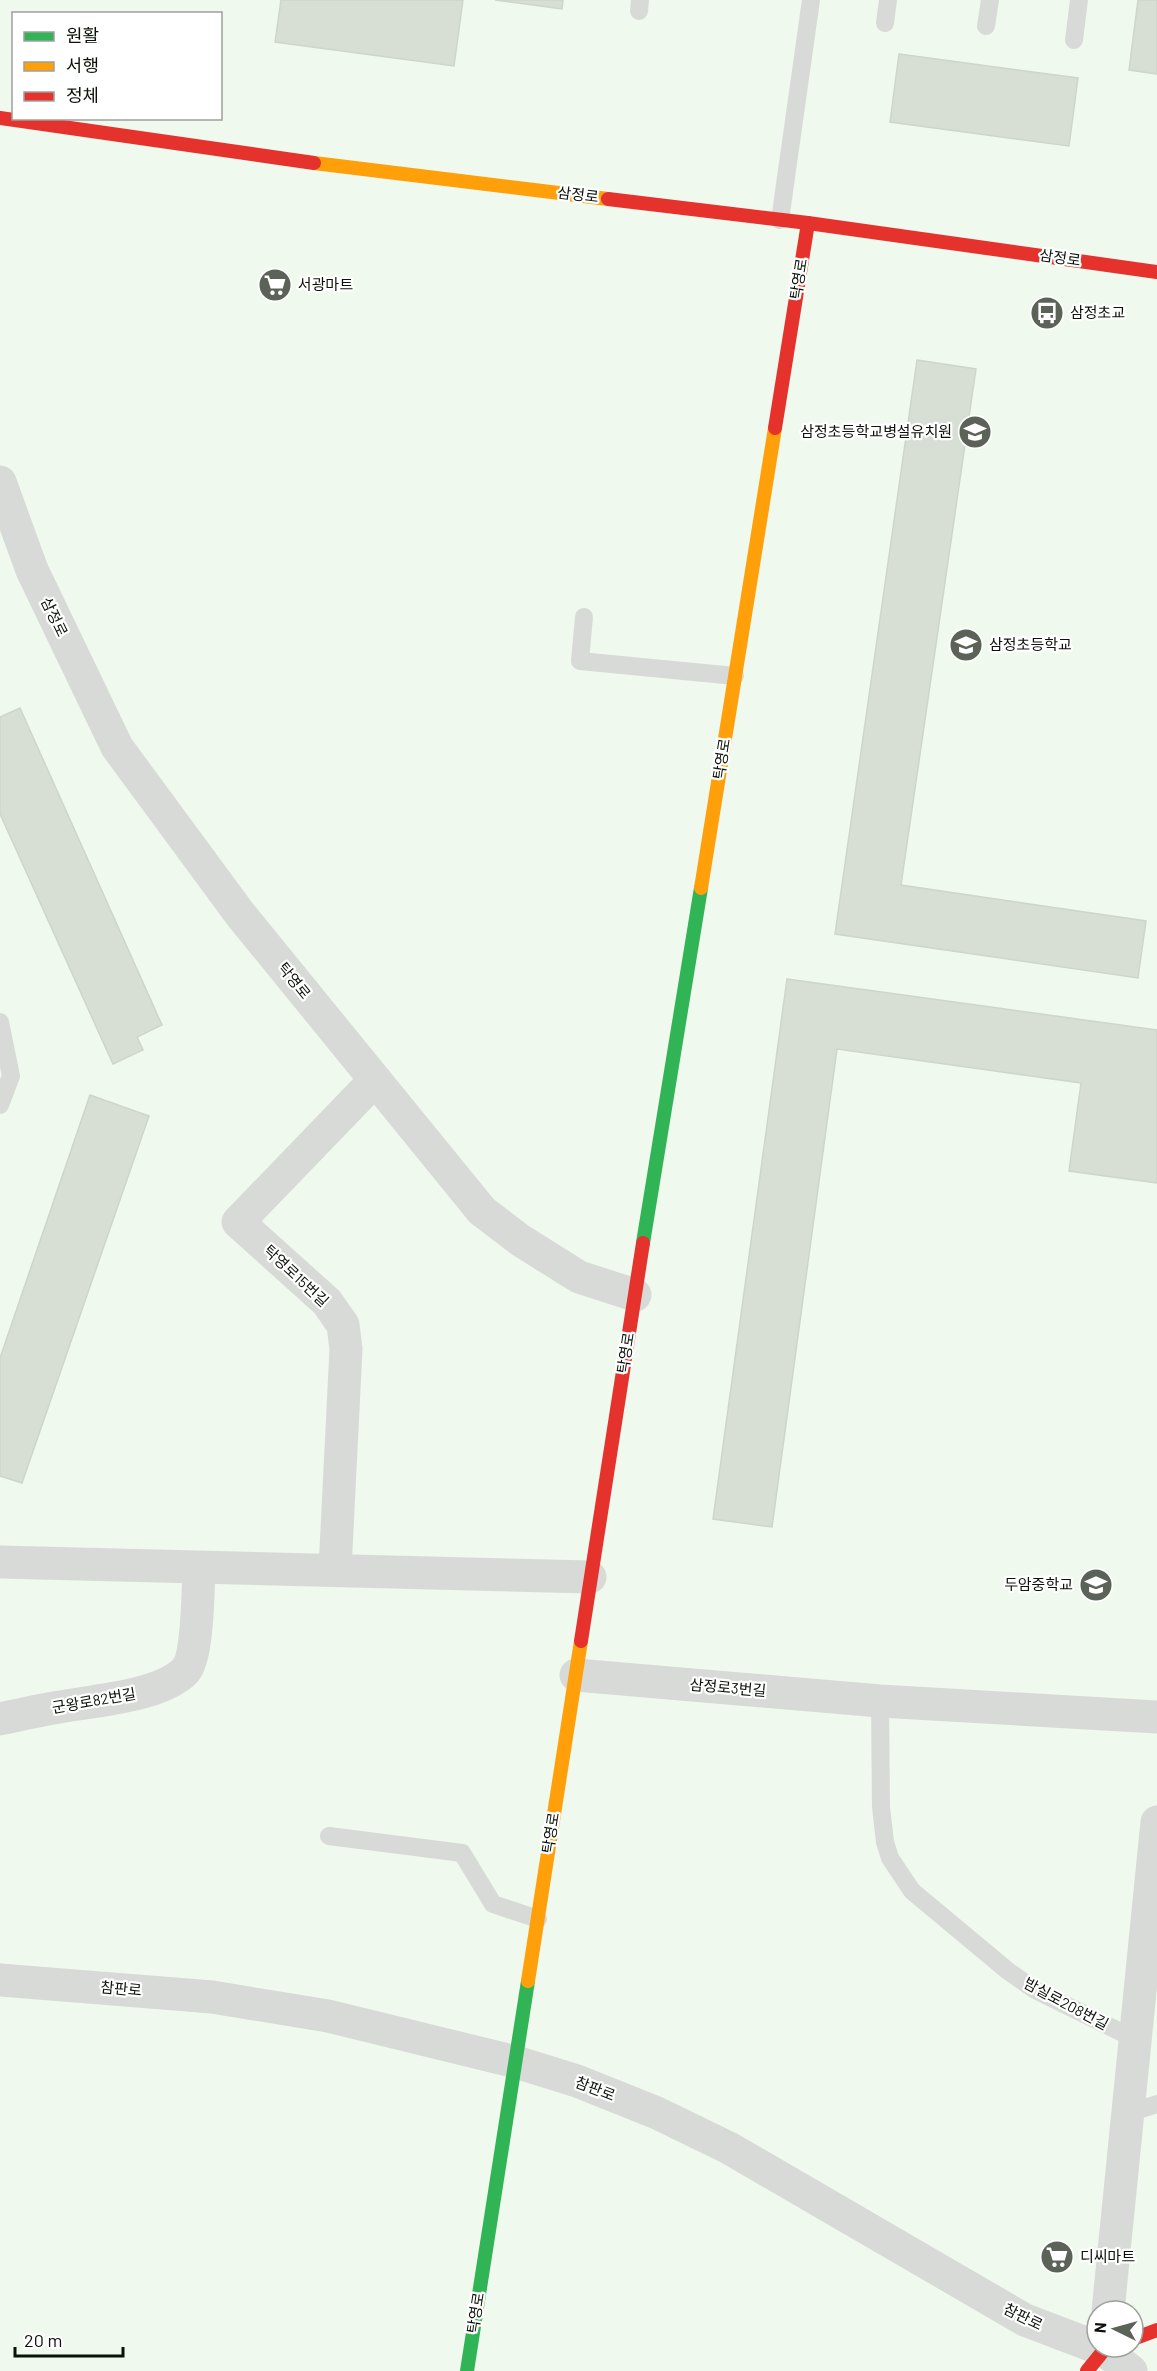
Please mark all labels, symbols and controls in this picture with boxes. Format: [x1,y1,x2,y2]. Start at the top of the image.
legend [12,12,222,120]
text: 원활 [66,24,99,46]
text: 서행 [66,54,99,76]
text: 정체 [66,84,99,106]
street label: 삼정로 [556,183,600,205]
street label: 삼정로 [1038,245,1082,269]
street label: 탁영로 [786,257,810,301]
supermarket icon: 서광마트 [257,267,293,303]
place label: 서광마트 [298,275,353,293]
bus stop icon: 삼정초교 [1029,295,1065,331]
place label: 삼정초교 [1070,303,1125,321]
school or university icon: 삼정초등학교병설유치원 [957,414,993,450]
place label: 삼정초등학교병설유치원 [800,422,952,440]
street label: 삼정로 [38,594,72,639]
school or university icon: 삼정초등학교 [948,627,984,663]
place label: 삼정초등학교 [989,635,1072,653]
street label: 탁영로 [709,737,733,781]
street label: 탁영로 [275,959,315,1002]
street label: 탁영로15번길 [261,1241,333,1310]
street label: 탁영로 [613,1331,637,1375]
school or university icon: 두암중학교 [1078,1567,1114,1603]
place label: 두암중학교 [1004,1575,1073,1593]
street label: 삼정로3번길 [689,1675,767,1699]
street label: 군왕로82번길 [50,1684,137,1716]
street label: 탁영로 [538,1811,562,1855]
street label: 밤실로208번길 [1021,1973,1112,2033]
street label: 참판로 [100,1977,142,1999]
street label: 참판로 [573,2072,618,2104]
supermarket icon: 디씨마트 [1039,2239,1075,2275]
place label: 디씨마트 [1080,2247,1135,2265]
street label: 탁영로 [463,2291,487,2335]
street label: 참판로 [1001,2299,1046,2333]
north arrow [1085,2299,1145,2359]
scale bar [15,2320,123,2358]
text: N [1090,2322,1109,2334]
text: 20 m [24,2329,62,2351]

